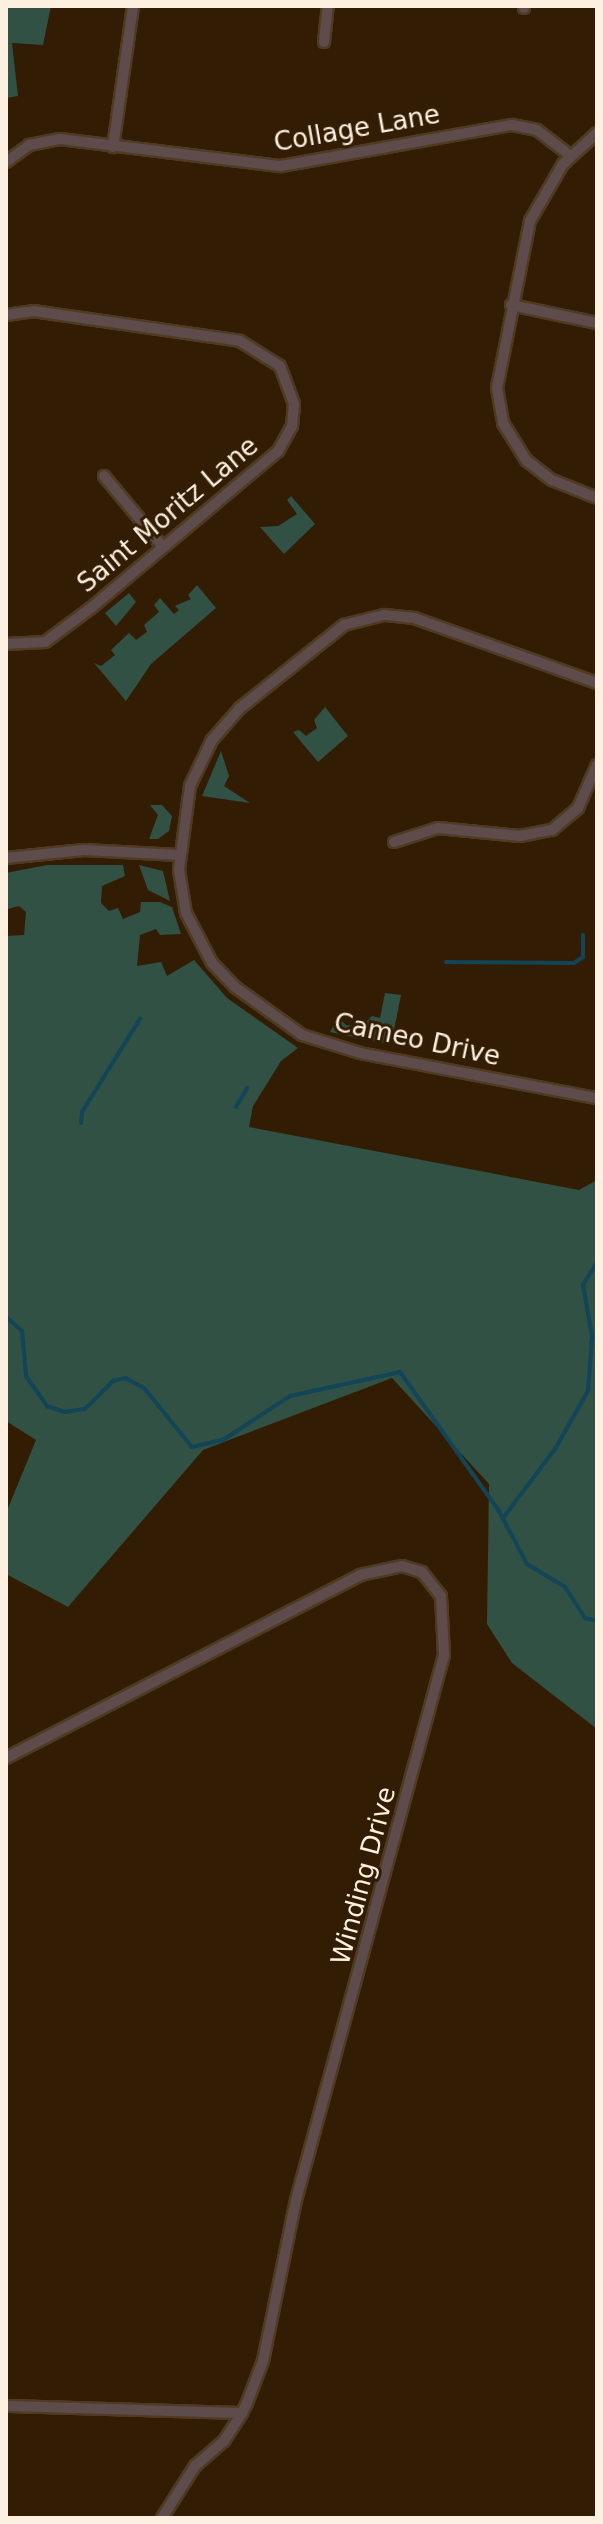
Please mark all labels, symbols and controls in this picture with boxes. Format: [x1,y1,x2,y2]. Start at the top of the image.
street label: Collage Lane [272,99,442,159]
street label: Saint Moritz Lane [71,430,265,600]
street label: Cameo Drive [331,1007,503,1073]
street label: Winding Drive [325,1784,403,1968]

